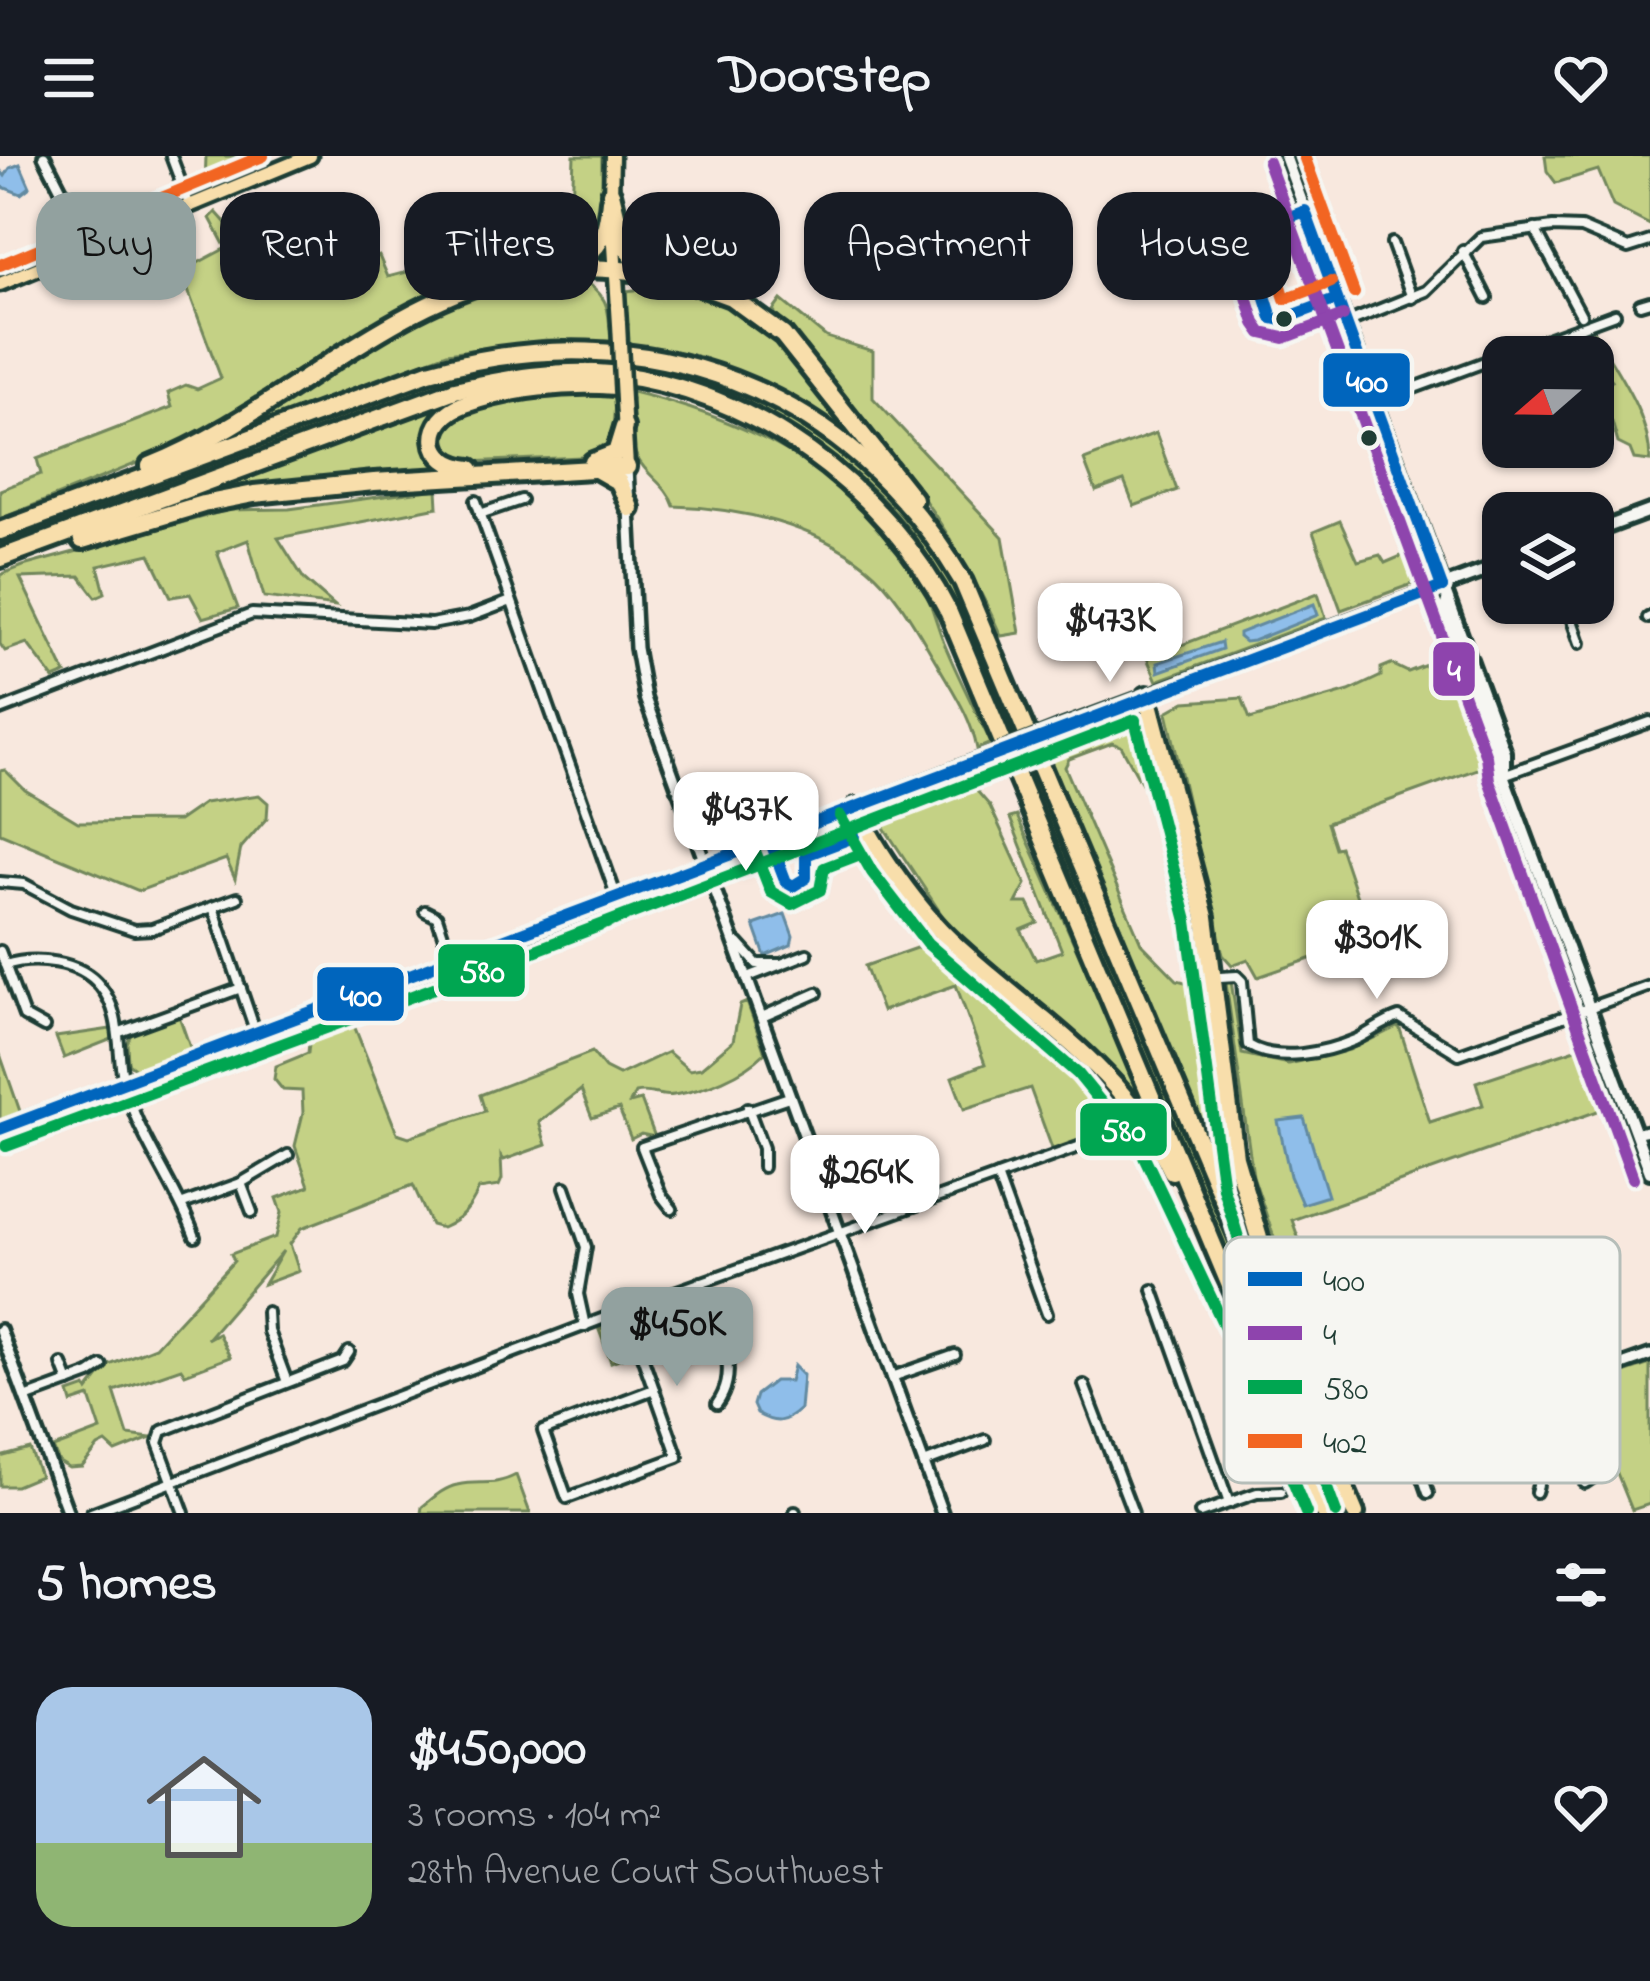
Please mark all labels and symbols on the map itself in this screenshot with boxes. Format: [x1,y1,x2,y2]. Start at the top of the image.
unlabelled marker [1273,308,1295,330]
north arrow [1482,336,1614,468]
line badge: 400 [1321,351,1412,409]
text: 400 [1346,360,1388,408]
unlabelled marker [1358,427,1380,449]
pin: $473K [1026,583,1194,685]
line badge: 4 [1431,640,1477,698]
text: 4 [1447,649,1461,697]
pin: $437K [662,772,830,874]
pin: $301K [1293,900,1461,1002]
line badge: 580 [436,942,527,999]
text: 580 [459,950,505,998]
line badge: 400 [315,965,406,1023]
text: 400 [340,974,382,1022]
line badge: 580 [1078,1101,1169,1158]
text: 580 [1100,1109,1146,1157]
pin: $264K [781,1135,949,1237]
legend [1224,1237,1620,1483]
text: 400 [1323,1259,1365,1307]
pin: $450K [593,1287,761,1389]
text: 4 [1323,1313,1337,1361]
text: 580 [1323,1367,1369,1415]
text: 402 [1323,1421,1367,1469]

